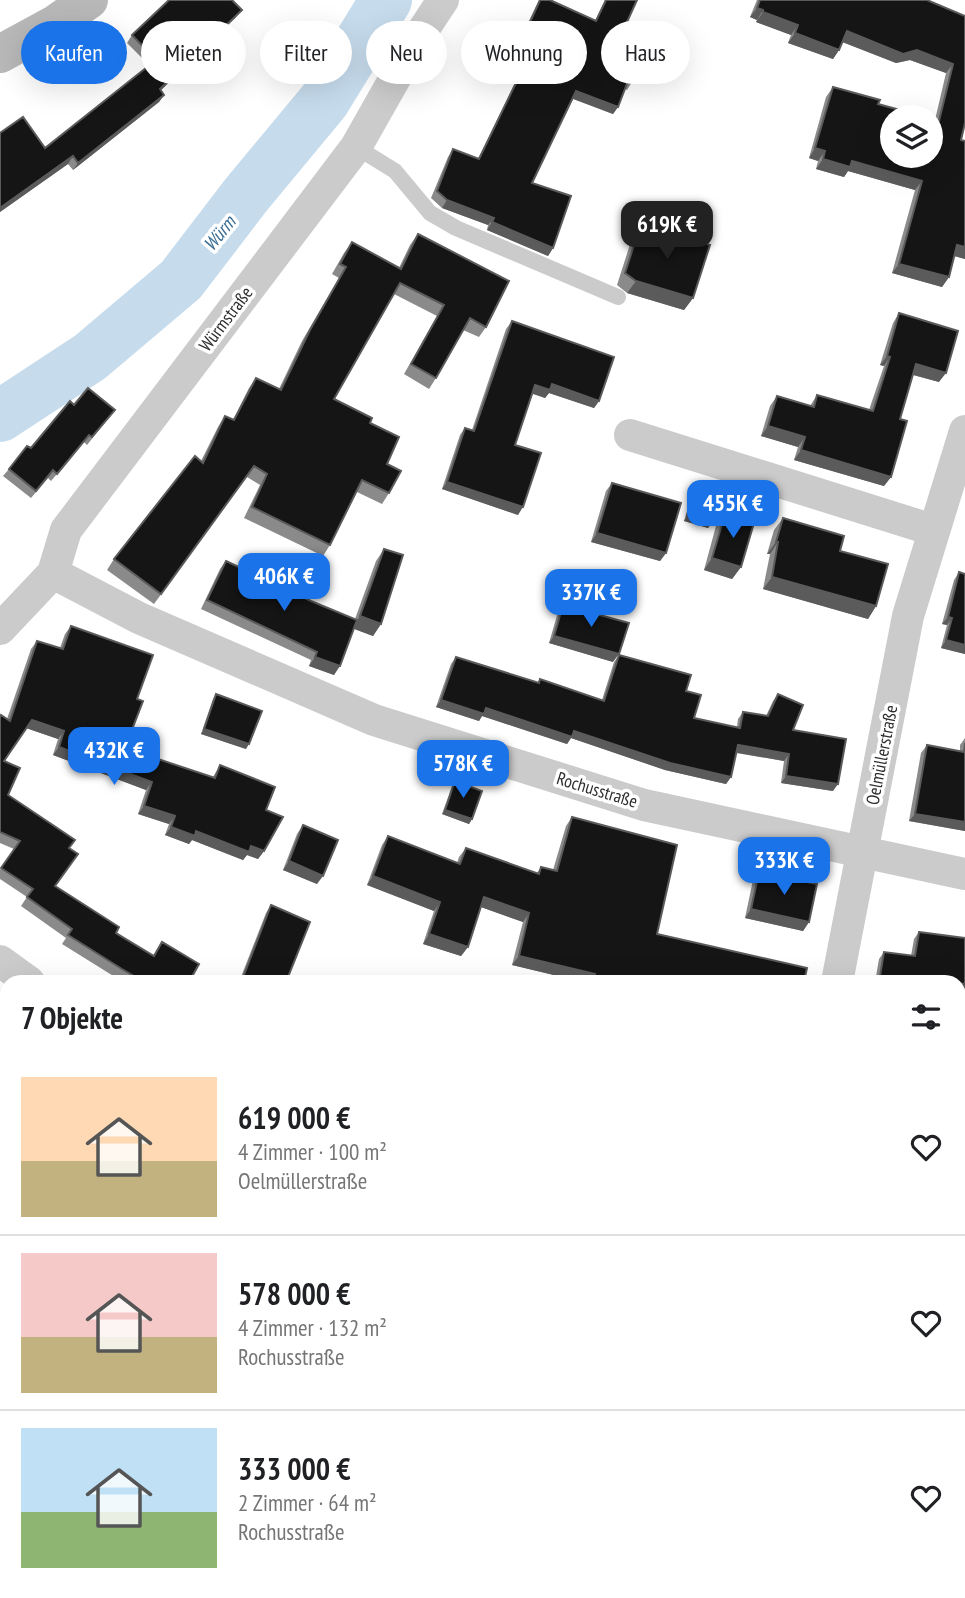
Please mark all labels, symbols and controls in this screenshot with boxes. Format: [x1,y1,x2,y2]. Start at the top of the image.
chip: Kaufen [21,21,127,84]
chip: Mieten [141,21,246,84]
chip: Filter [260,21,352,84]
chip: Neu [366,21,447,84]
chip: Wohnung [461,21,587,84]
chip: Haus [601,21,690,84]
map controls [880,105,943,168]
button: layers [880,105,943,168]
pin: 619K € [610,202,724,261]
water label: Würm [198,209,241,255]
text: 619K € [637,209,697,238]
street label: Würmstraße [194,282,258,356]
pin: 455K € [676,480,790,540]
text: 455K € [703,488,763,517]
pin: 406K € [227,554,341,613]
text: 406K € [254,561,314,590]
pin: 337K € [534,570,648,629]
text: 337K € [561,577,621,606]
street label: Oelmüllerstraße [861,703,902,807]
pin: 432K € [57,728,171,787]
text: 432K € [84,735,144,764]
pin: 578K € [406,740,520,800]
text: 578K € [433,748,493,777]
street label: Rochusstraße [554,766,640,813]
pin: 333K € [727,838,841,897]
text: 333K € [754,845,814,874]
text: 7 Objekte [21,998,123,1037]
icon: filters [907,998,945,1036]
text: 619 000 € [238,1098,351,1137]
icon: home [77,1105,161,1189]
icon: heart [907,1128,945,1166]
text: 4 Zimmer · 100 m² [238,1137,387,1166]
text: Oelmüllerstraße [238,1166,367,1195]
text: 578 000 € [238,1274,351,1313]
icon: home [77,1281,161,1365]
icon: heart [907,1304,945,1342]
text: 4 Zimmer · 132 m² [238,1313,387,1342]
text: Rochusstraße [238,1342,344,1371]
text: 333 000 € [238,1449,351,1488]
icon: home [77,1456,161,1540]
icon: heart [907,1479,945,1517]
text: 2 Zimmer · 64 m² [238,1488,376,1517]
text: Rochusstraße [238,1517,344,1546]

